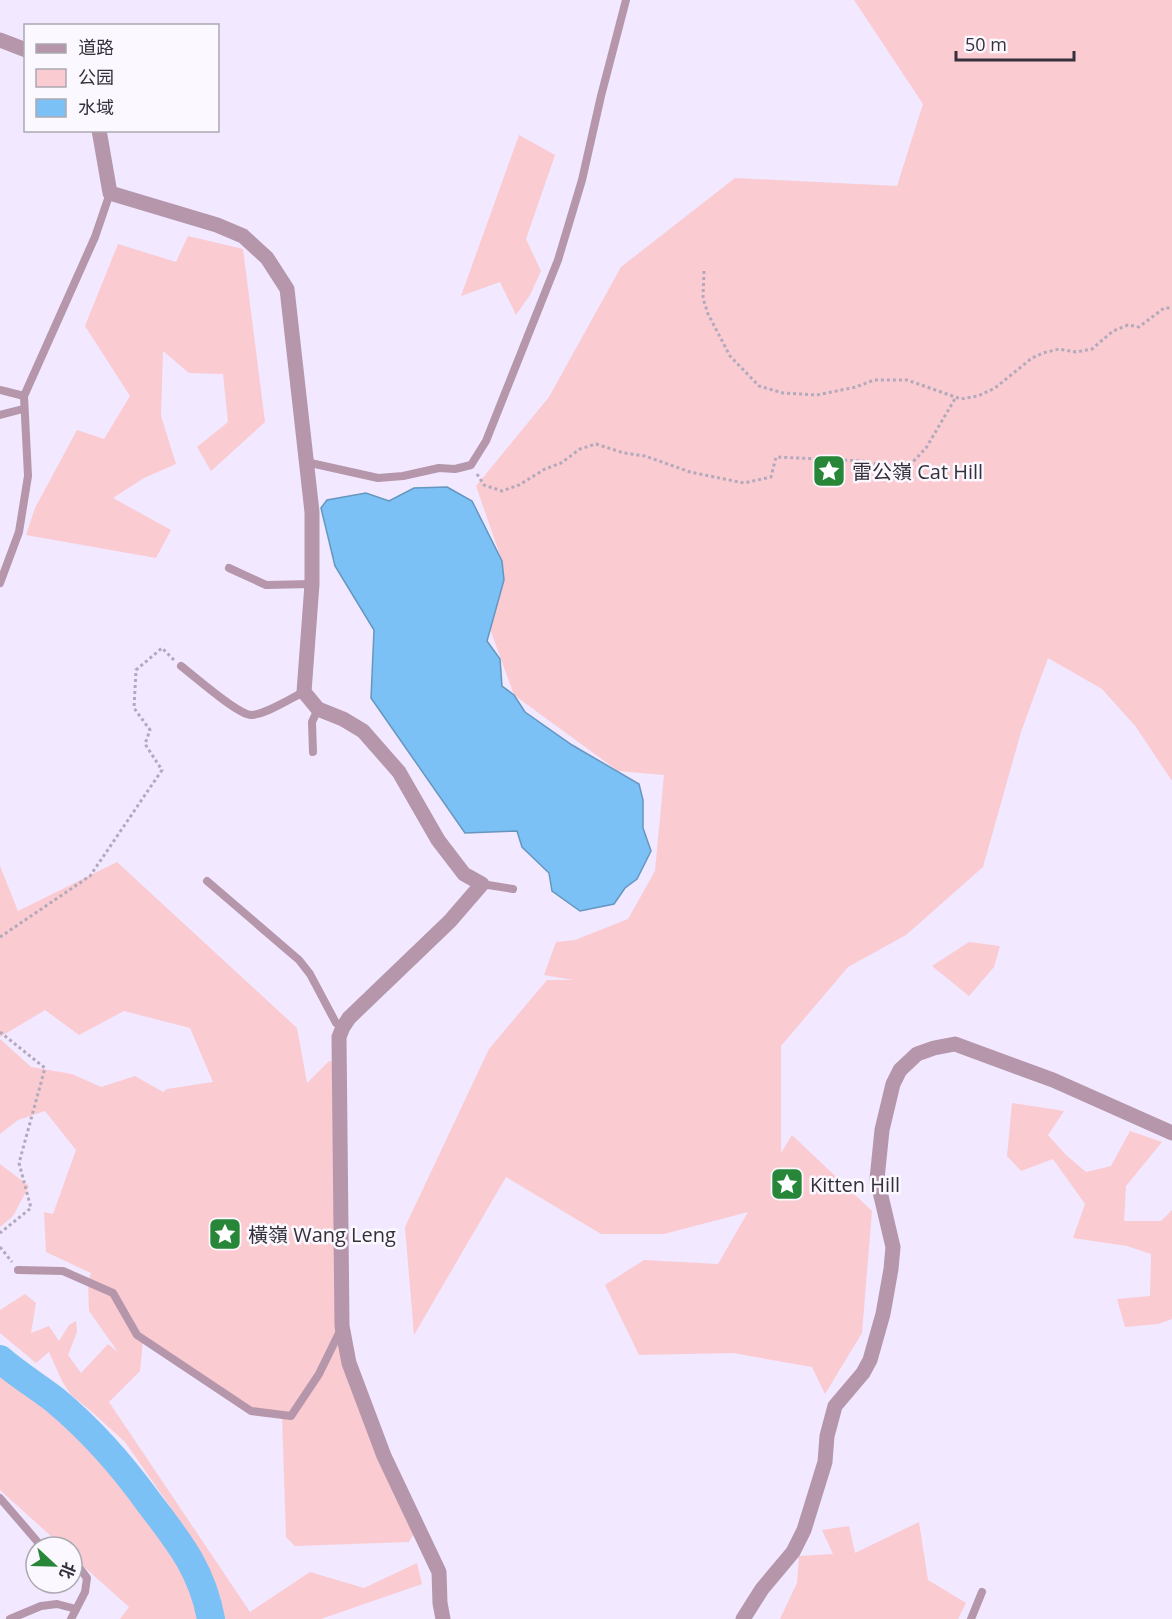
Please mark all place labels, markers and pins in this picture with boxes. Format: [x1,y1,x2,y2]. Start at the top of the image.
place icon: 雷公嶺 Cat Hill [811,453,847,489]
place label: 雷公嶺 Cat Hill [852,458,983,485]
place icon: Kitten Hill [769,1166,805,1202]
place label: Kitten Hill [810,1171,900,1198]
place icon: 橫嶺 Wang Leng [207,1216,243,1252]
place label: 橫嶺 Wang Leng [248,1221,396,1248]

